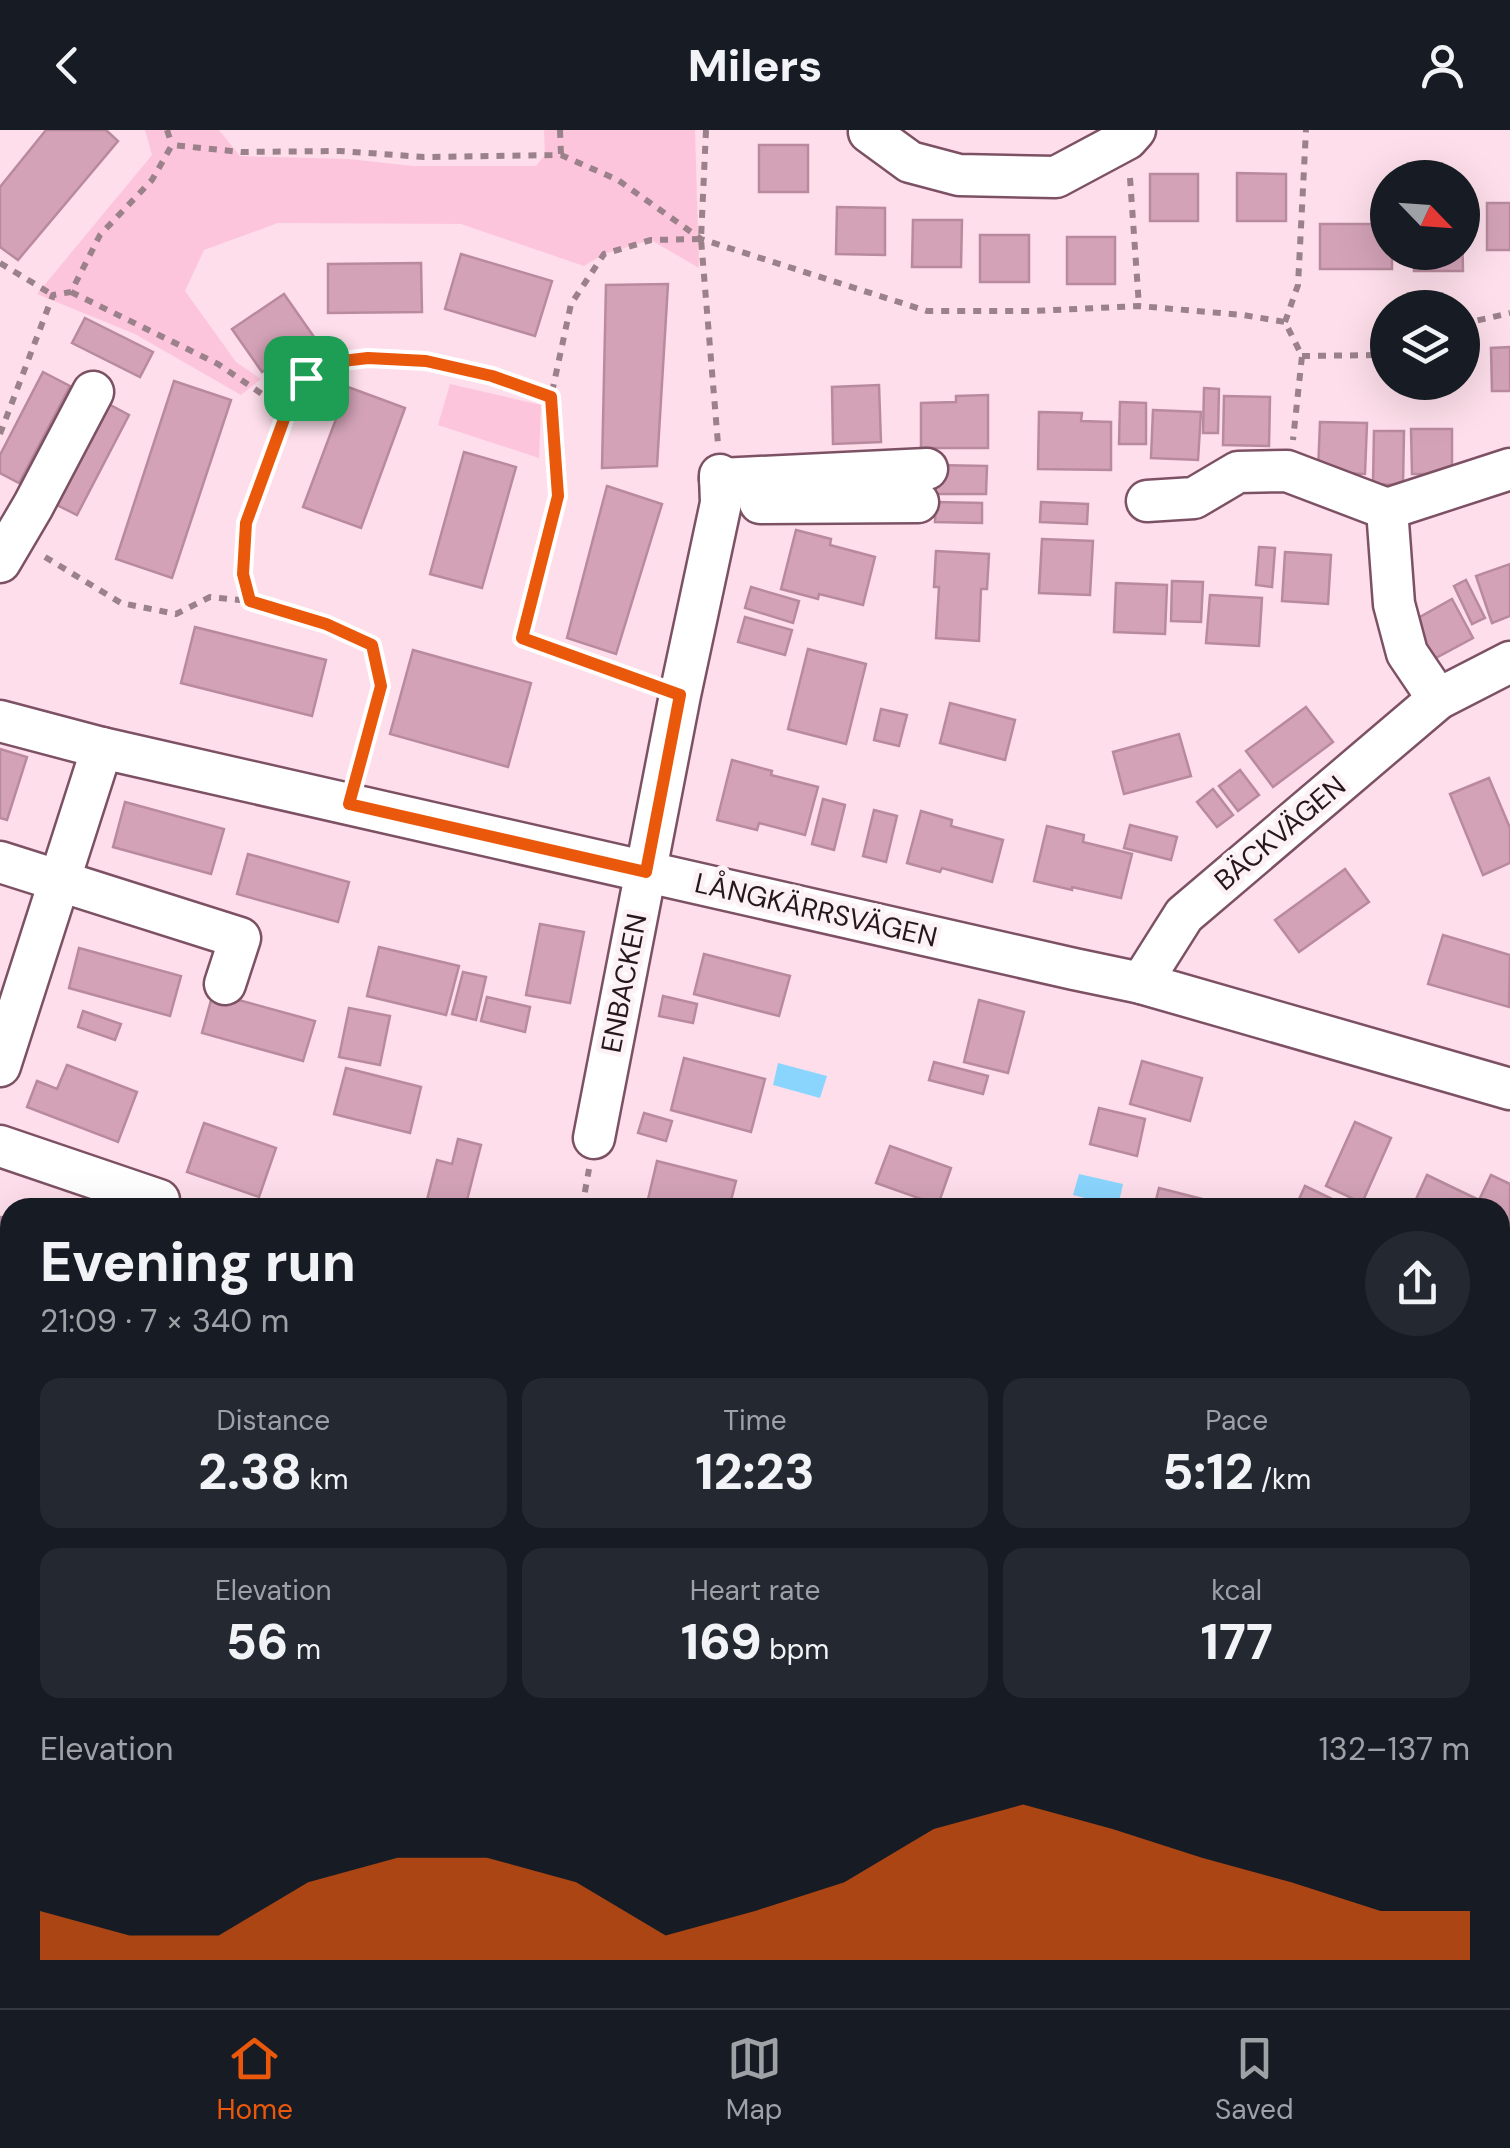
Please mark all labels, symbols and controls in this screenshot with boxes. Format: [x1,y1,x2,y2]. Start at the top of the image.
text: Milers [688,36,822,95]
icon: back [40,38,95,93]
icon: person [1415,38,1470,93]
north arrow [1370,160,1480,270]
map controls [1370,160,1480,400]
button: layers [1370,290,1480,400]
pin [264,336,349,421]
icon: arrive [279,351,334,406]
street label: BÄCKVÄGEN [1207,767,1353,899]
street label: LÅNGKÄRRSVÄGEN [691,863,941,956]
street label: ENBACKEN [592,910,656,1056]
text: Evening run [40,1226,356,1298]
button: share [1365,1231,1470,1336]
text: 21:09 · 7 × 340 m [40,1300,289,1342]
text: Distance [217,1402,330,1439]
text: Time [723,1402,787,1439]
text: Pace [1205,1402,1268,1439]
text: 2.38 [198,1439,302,1505]
text: 12:23 [695,1439,815,1505]
text: 5:12 [1162,1439,1254,1505]
text: km [302,1461,348,1498]
text: /km [1254,1461,1311,1498]
text: Elevation [215,1572,332,1609]
text: Heart rate [690,1572,820,1609]
text: kcal [1211,1572,1262,1609]
text: 56 [226,1609,289,1675]
text: 169 [681,1609,762,1675]
text: 177 [1201,1609,1273,1675]
text: m [289,1631,321,1668]
text: bpm [762,1631,829,1668]
text: Elevation [40,1728,173,1770]
text: 132–137 m [1319,1728,1470,1770]
tab: Home [216,2031,293,2128]
tab: Map [726,2031,782,2128]
tab: Saved [1215,2031,1294,2128]

